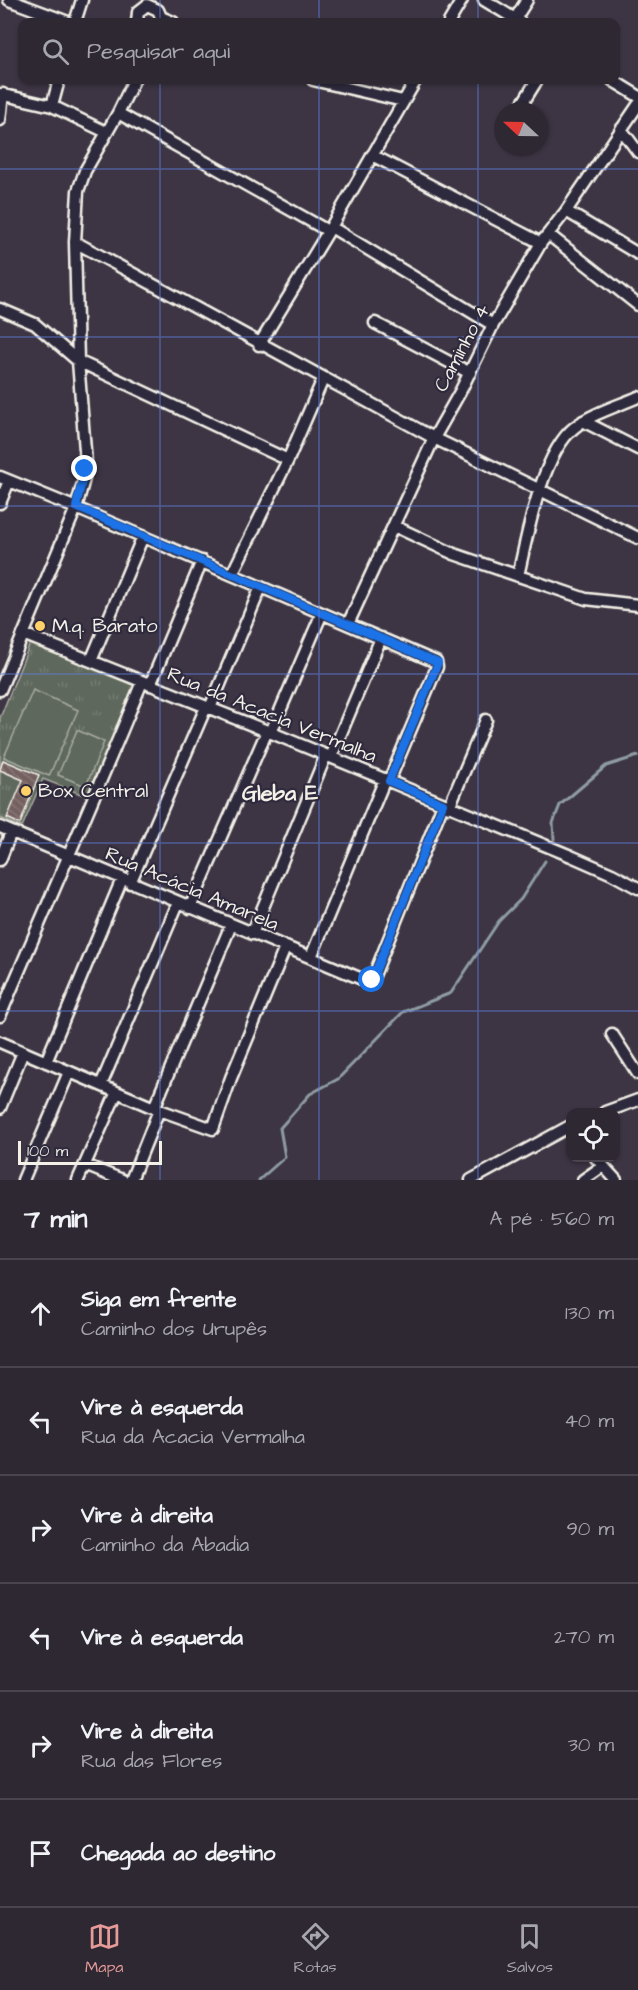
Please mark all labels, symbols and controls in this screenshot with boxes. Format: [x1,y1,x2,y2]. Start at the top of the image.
search box [18,18,620,84]
icon: search [39,35,72,68]
text: Pesquisar aqui [87,36,230,67]
north arrow [494,102,548,156]
street label: Caminho 4 [427,299,497,397]
route end [71,455,97,481]
place label: M.q. Barato [52,612,157,640]
marker: M.q. Barato [33,619,47,633]
street label: Rua da Acacia Vermalha [163,660,381,770]
place label: Box Central [38,777,148,805]
district label: Gleba E [242,778,318,809]
marker: Box Central [19,784,33,798]
street label: Rua Acácia Amarela [101,840,283,938]
route start [358,966,384,992]
map controls [566,1108,620,1162]
button: locate [566,1108,620,1162]
scale bar [18,1138,162,1166]
text: 100 m [27,1140,68,1162]
text: 7 min [24,1201,88,1237]
text: A pé · 560 m [490,1205,614,1233]
text: Siga em frente [81,1284,237,1315]
icon: ahead [24,1297,57,1330]
text: 130 m [565,1299,614,1327]
text: Caminho dos Urupês [81,1315,267,1343]
text: Vire à esquerda [81,1392,243,1423]
icon: left [24,1405,57,1438]
text: 40 m [564,1407,614,1435]
text: Rua da Acacia Vermalha [81,1423,305,1451]
text: Vire à direita [81,1500,213,1531]
icon: right [24,1513,57,1546]
text: 90 m [566,1515,614,1543]
text: Caminho da Abadia [81,1531,249,1559]
icon: left [24,1621,57,1654]
text: Vire à esquerda [81,1622,243,1653]
text: 270 m [554,1623,614,1651]
text: Vire à direita [81,1716,213,1747]
icon: right [24,1729,57,1762]
text: 30 m [568,1731,614,1759]
text: Rua das Flores [81,1747,222,1775]
icon: arrive [24,1837,57,1870]
text: Chegada ao destino [81,1838,275,1869]
tab: Mapa [85,1920,123,1978]
tab: Rotas [294,1920,337,1978]
tab: Salvos [507,1920,553,1978]

